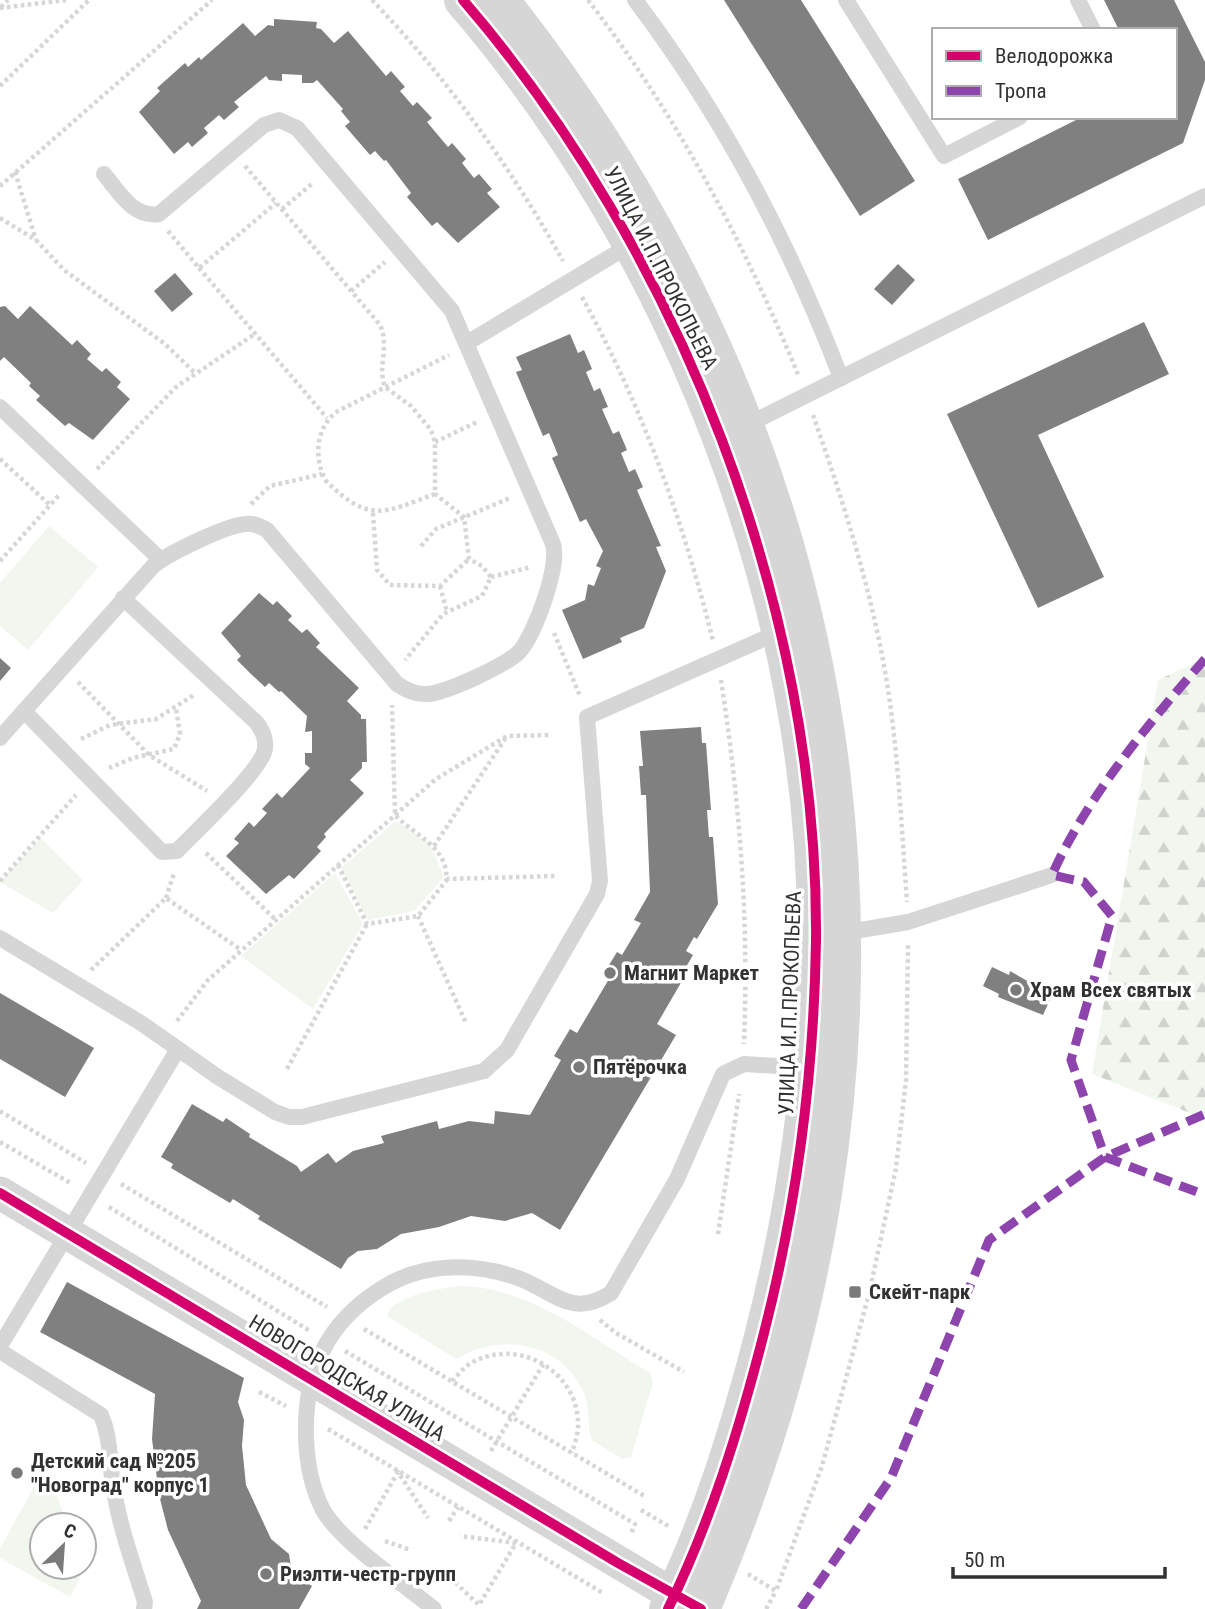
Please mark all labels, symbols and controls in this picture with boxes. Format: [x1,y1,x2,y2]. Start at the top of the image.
legend [932,28,1177,119]
text: Велодорожка [995,44,1113,68]
text: Тропа [995,79,1046,103]
street label: УЛИЦА И.П.ПРОКОПЬЕВА [599,163,723,373]
street label: УЛИЦА И.П.ПРОКОПЬЕВА [774,890,806,1116]
place label: Магнит Маркет [624,961,760,985]
marker: Магнит Маркет [602,965,618,981]
place label: Храм Всех святых [1030,978,1192,1002]
marker: Храм Всех святых [1008,982,1024,998]
place label: Пятёрочка [593,1055,687,1079]
marker: Пятёрочка [571,1059,587,1075]
place label: Скейт-парк [869,1280,971,1304]
marker: Скейт-парк [847,1284,863,1300]
street label: НОВОГОРОДСКАЯ УЛИЦА [245,1310,449,1446]
place label: Детский сад №205 "Новоград" корпус 1 [31,1449,209,1497]
marker: Детский сад №205 "Новоград" корпус 1 [9,1465,25,1481]
north arrow [28,1511,98,1581]
text: С [60,1518,80,1544]
scale bar [953,1536,1165,1580]
text: 50 m [964,1548,1005,1572]
place label: Риэлти-честр-групп [280,1562,456,1586]
marker: Риэлти-честр-групп [258,1566,274,1582]

